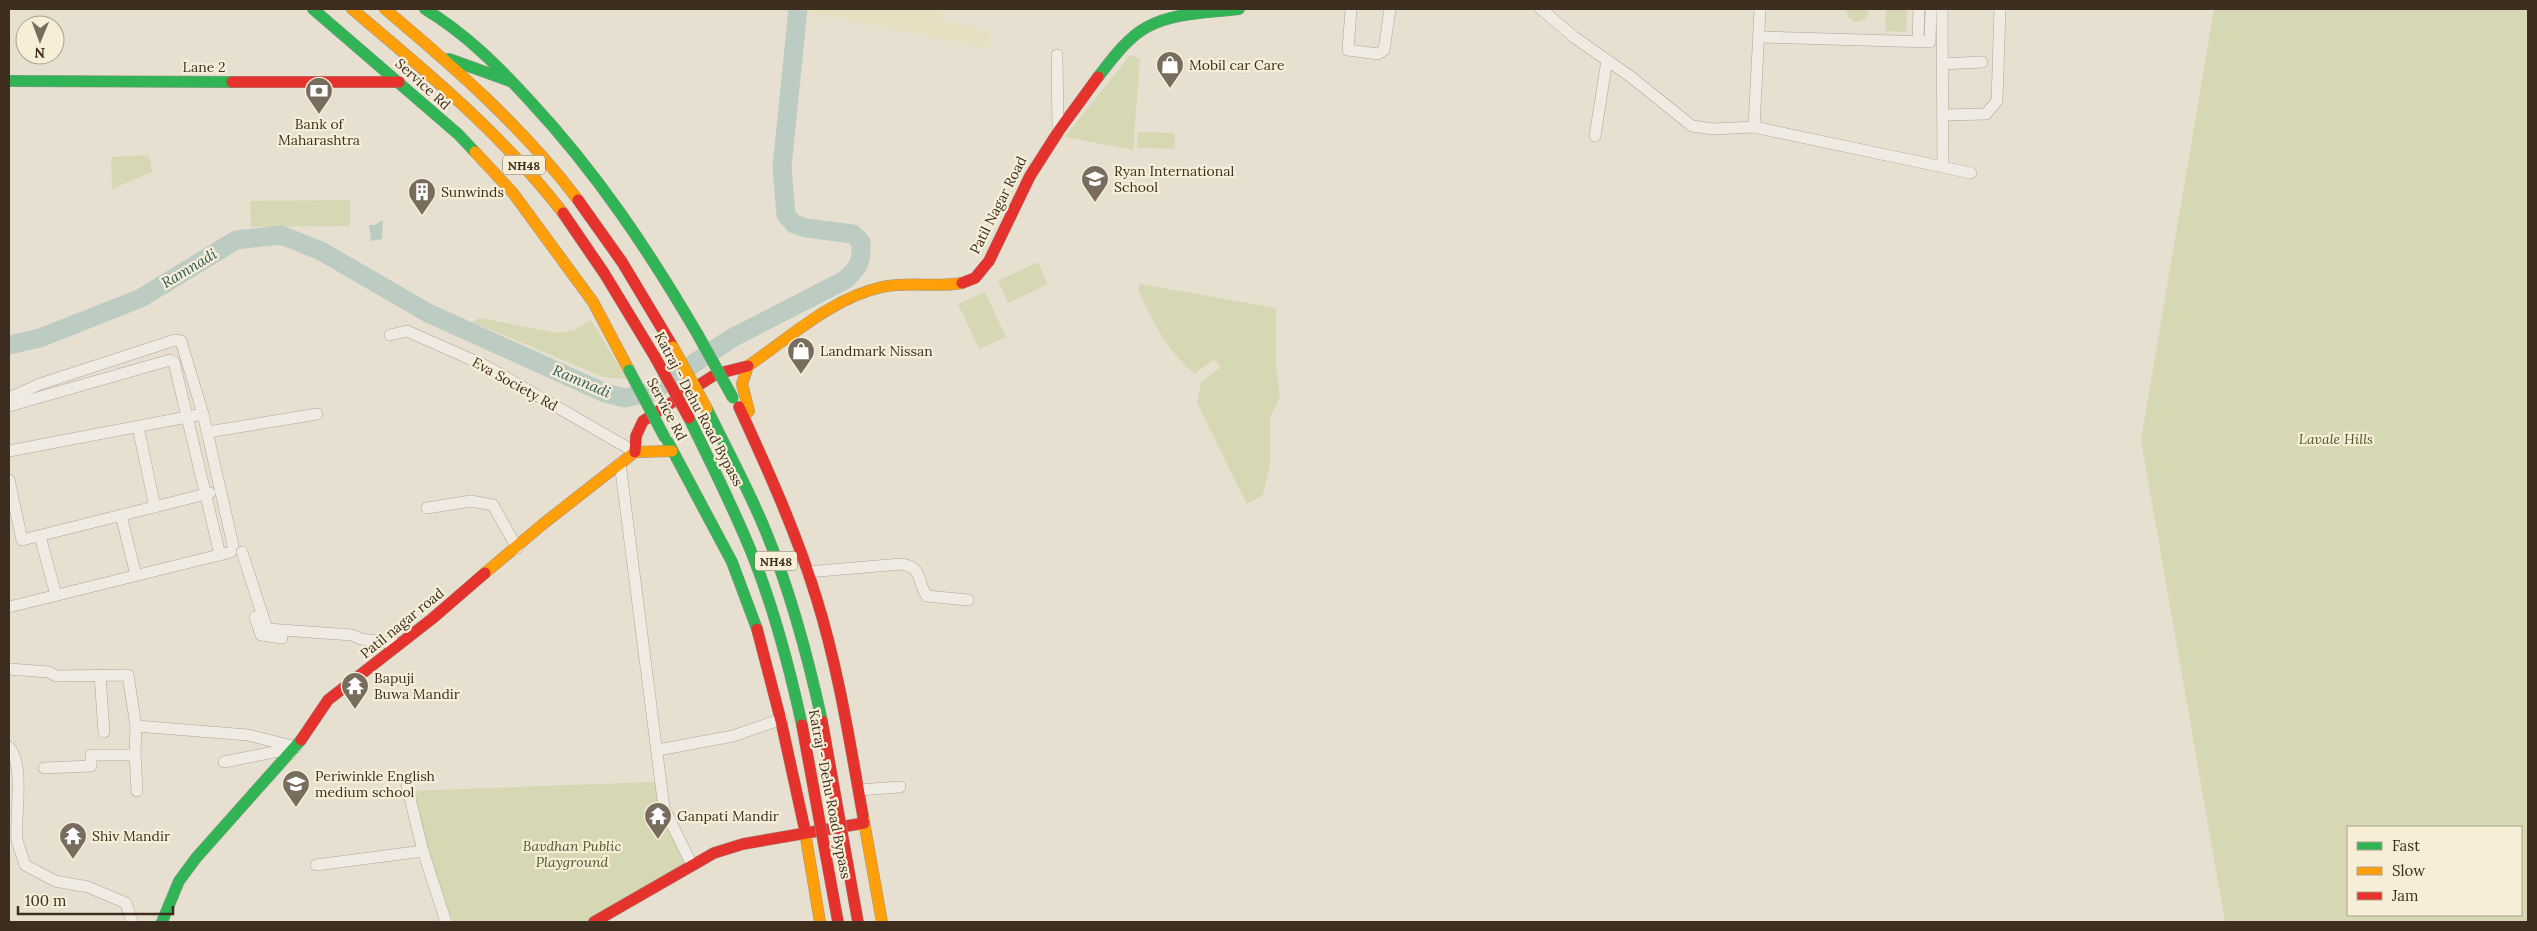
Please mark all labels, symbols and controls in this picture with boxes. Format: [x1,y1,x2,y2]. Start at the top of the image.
north arrow [15,15,65,65]
text: N [34,44,45,62]
shop icon: Mobil car Care [1155,50,1185,89]
street label: Service Rd [392,54,454,114]
place label: Mobil car Care [1189,56,1285,74]
street label: Lane 2 [183,58,225,76]
bank icon: Bank of Maharashtra [304,76,334,115]
place label: Bank of Maharashtra [278,115,360,149]
street label: Patil Nagar Road [966,153,1030,257]
road number: NH48 [503,156,545,174]
place label: Ryan International School [1114,162,1234,196]
school or university icon: Ryan International School [1080,164,1110,203]
building icon: Sunwinds [407,177,437,216]
place label: Sunwinds [441,183,504,201]
water label: Ramnadi [158,244,220,292]
street label: Katraj - Dehu Road Bypass [651,329,747,489]
shop icon: Landmark Nissan [786,336,816,375]
place label: Landmark Nissan [820,342,933,360]
street label: Eva Society Rd [469,353,561,415]
water label: Ramnadi [550,360,614,402]
street label: Service Rd [643,375,691,443]
park label: Lavale Hills [2299,430,2373,448]
road number: NH48 [755,552,797,570]
street label: Patil nagar road [356,584,448,662]
place label: Bapuji Buwa Mandir [374,669,460,703]
temple icon: Bapuji Buwa Mandir [340,671,370,710]
street label: Katraj - Dehu Road Bypass [805,708,855,880]
place label: Periwinkle English medium school [315,767,435,801]
school or university icon: Periwinkle English medium school [281,769,311,808]
temple icon: Ganpati Mandir [643,801,673,840]
place label: Ganpati Mandir [677,807,779,825]
temple icon: Shiv Mandir [58,821,88,860]
legend [2347,826,2522,916]
place label: Shiv Mandir [92,827,170,845]
text: Fast [2392,836,2420,855]
park label: Bavdhan Public Playground [523,837,622,871]
text: Slow [2392,861,2425,880]
scale bar [18,884,172,916]
text: Jam [2391,886,2419,905]
text: 100 m [25,891,66,910]

